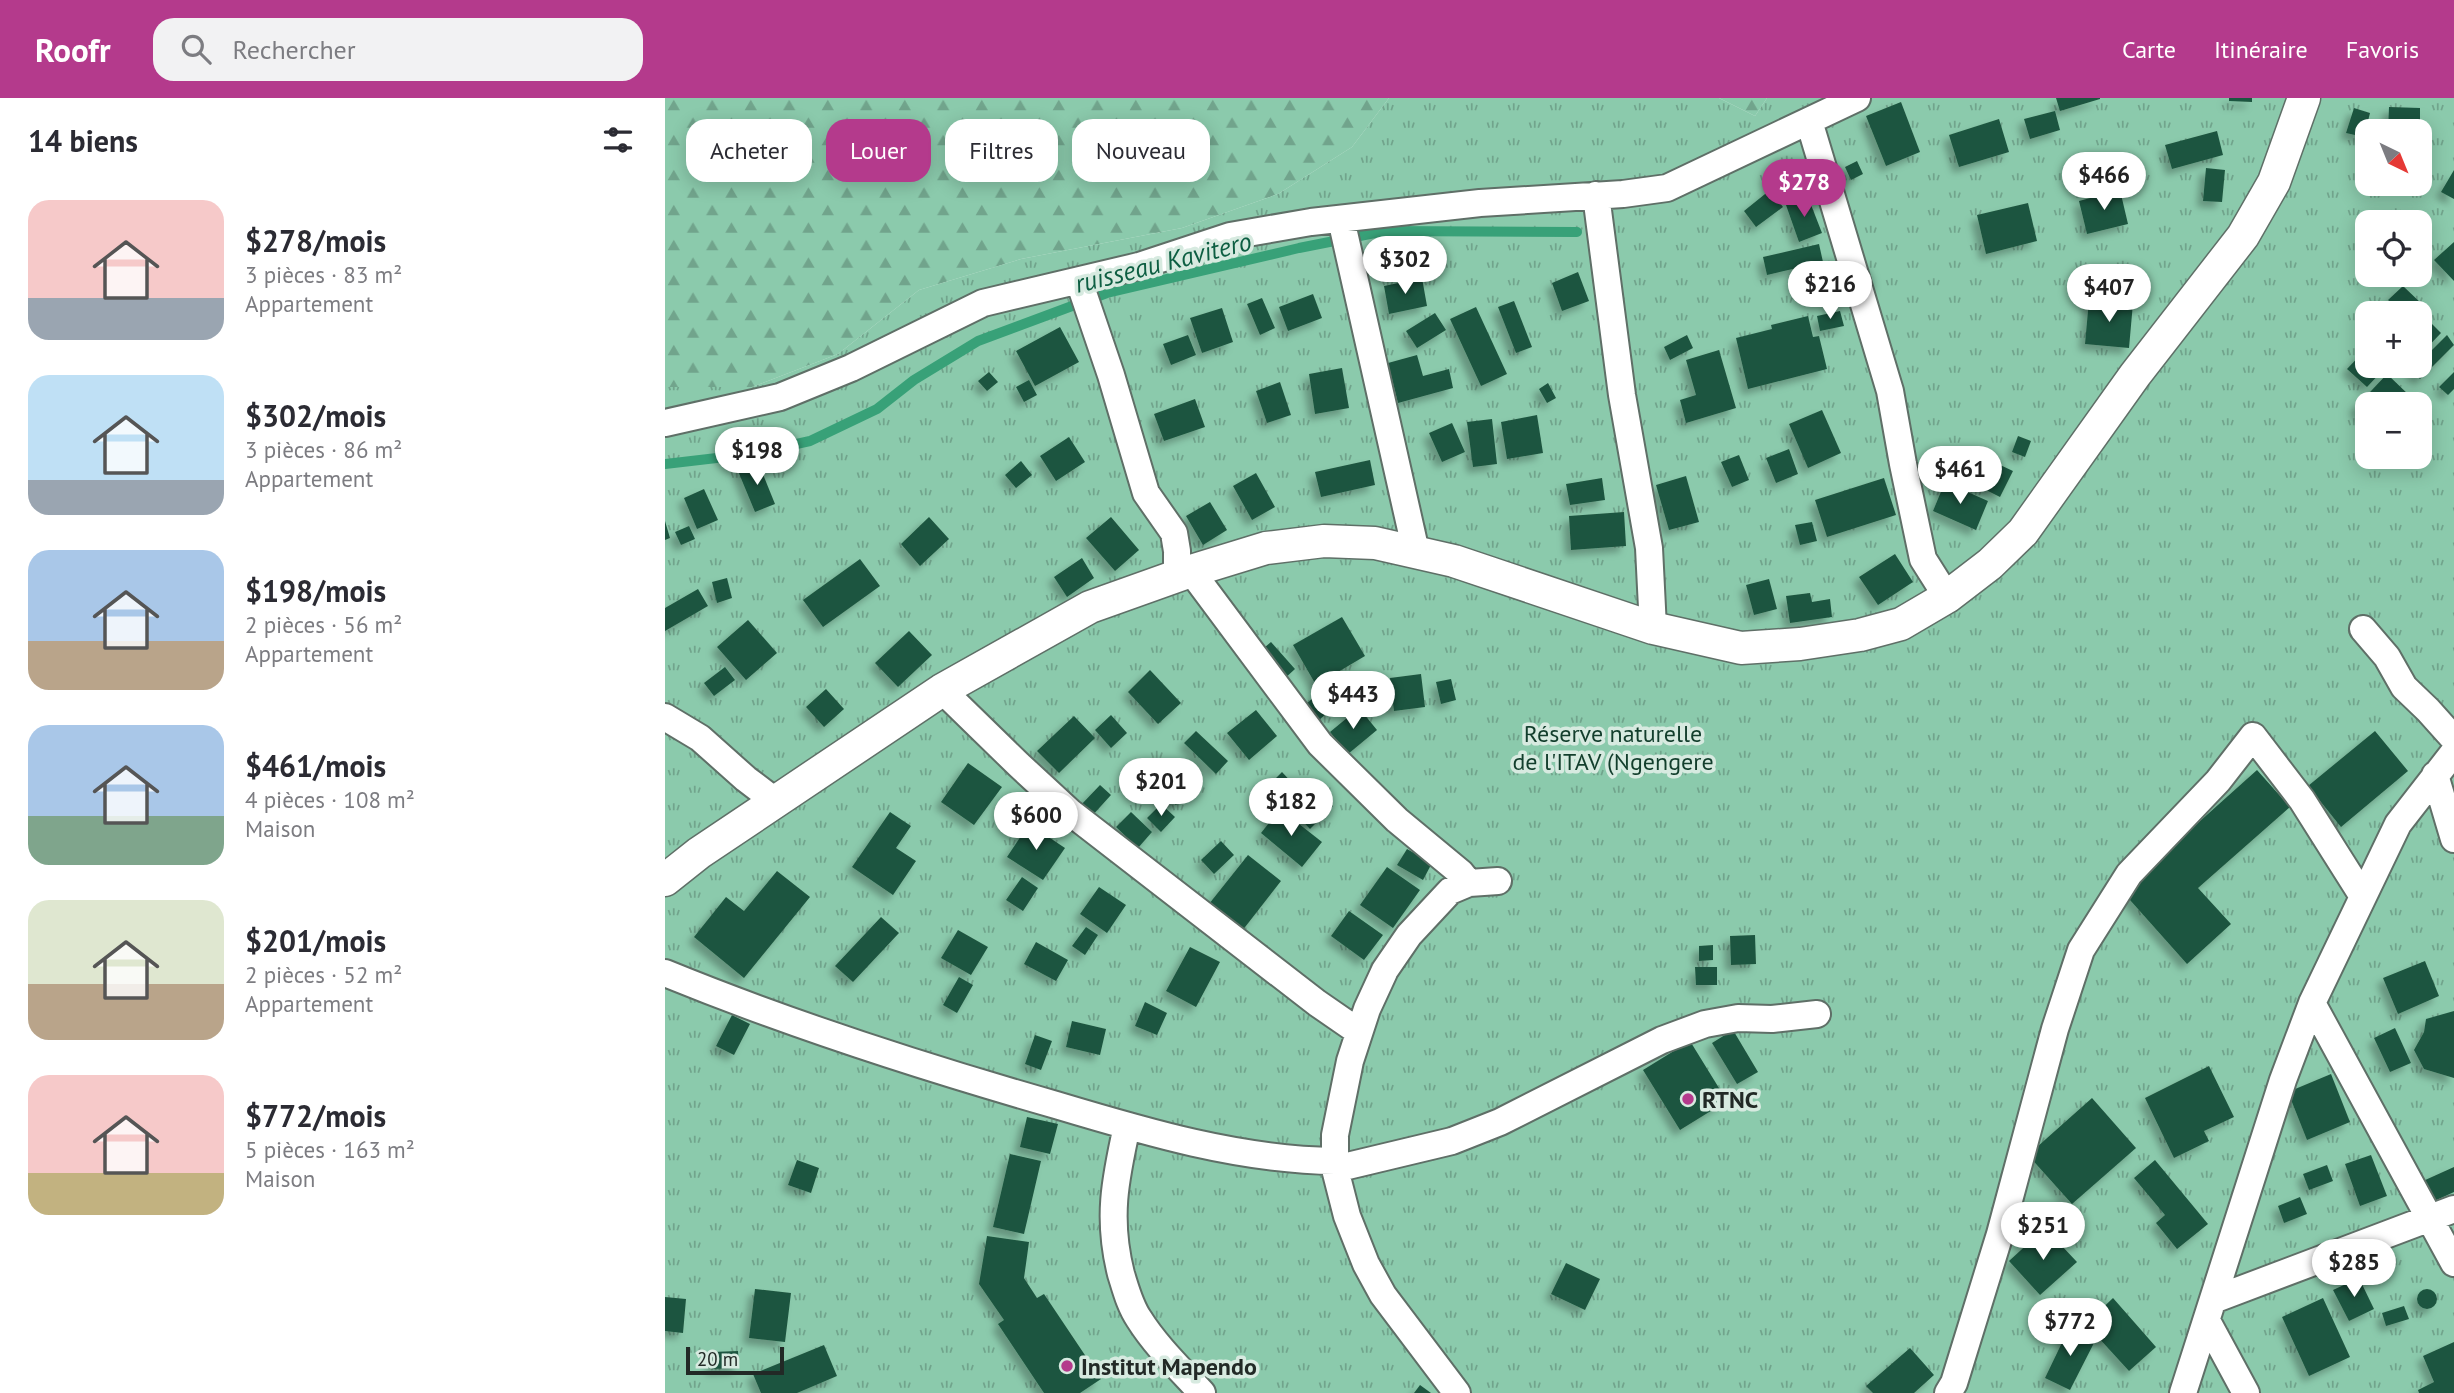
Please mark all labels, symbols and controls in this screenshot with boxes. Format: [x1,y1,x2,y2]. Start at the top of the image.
search box [153,18,643,81]
text: Roofr [35,28,111,71]
icon: search [177,30,215,68]
text: Rechercher [233,33,356,66]
text: Carte [2122,34,2176,65]
text: Itinéraire [2214,34,2308,65]
text: Favoris [2346,34,2419,65]
chip: Acheter [686,119,812,182]
chip: Louer [826,119,931,182]
chip: Filtres [945,119,1058,182]
chip: Nouveau [1072,119,1210,182]
north arrow [2355,119,2433,196]
map controls [2355,119,2432,469]
text: 14 biens [28,121,138,160]
icon: filters [599,121,637,159]
pin: $466 [2063,152,2145,212]
pin: $278 [1763,159,1845,219]
text: $466 [2078,160,2130,189]
text: $278 [1778,167,1830,196]
button: locate [2355,210,2432,287]
text: $278/mois [245,221,386,260]
water label: ruisseau Kavitero [1071,224,1255,300]
icon: home [84,228,168,312]
pin: $302 [1364,236,1446,296]
text: $302 [1379,244,1431,273]
text: 3 pièces · 83 m² [245,260,402,289]
pin: $216 [1789,262,1871,321]
pin: $407 [2068,264,2150,324]
text: $216 [1804,269,1856,298]
text: $407 [2083,272,2135,301]
text: Appartement [245,289,373,318]
button: + [2355,301,2432,378]
button: − [2355,392,2432,469]
text: $302/mois [245,396,386,435]
icon: home [84,403,168,487]
pin: $198 [716,428,798,487]
text: 3 pièces · 86 m² [245,435,402,464]
text: $198 [731,435,783,464]
pin: $461 [1919,446,2001,506]
text: $461 [1934,454,1986,483]
text: Appartement [245,464,373,493]
text: $198/mois [245,571,386,610]
icon: home [84,578,168,662]
text: 2 pièces · 56 m² [245,610,402,639]
text: Appartement [245,639,373,668]
pin: $443 [1312,672,1394,731]
text: $443 [1327,679,1379,708]
park label: Réserve naturelle de l'ITAV (Ngengere [1512,718,1714,777]
text: $461/mois [245,746,386,785]
icon: home [84,753,168,837]
pin: $201 [1120,758,1202,818]
text: $201 [1135,766,1187,795]
pin: $182 [1250,778,1332,838]
text: 4 pièces · 108 m² [245,785,415,814]
text: $182 [1265,786,1317,815]
pin: $600 [995,792,1077,852]
text: $600 [1010,800,1062,829]
text: Maison [245,814,315,843]
text: $201/mois [245,921,386,960]
icon: home [84,928,168,1012]
text: 2 pièces · 52 m² [245,960,402,989]
text: Appartement [245,989,373,1018]
place label: RTNC [1702,1084,1758,1115]
marker: RTNC [1680,1091,1696,1107]
text: $772/mois [245,1096,386,1135]
icon: home [84,1103,168,1187]
text: 5 pièces · 163 m² [245,1135,415,1164]
text: Maison [245,1164,315,1193]
pin: $251 [2002,1202,2084,1262]
text: $251 [2017,1210,2069,1239]
pin: $285 [2313,1240,2395,1299]
text: $285 [2328,1247,2380,1276]
pin: $772 [2029,1298,2111,1358]
text: $772 [2044,1306,2096,1335]
scale bar [686,1344,784,1376]
text: 20 m [697,1347,738,1371]
place label: Institut Mapendo [1081,1351,1257,1382]
marker: Institut Mapendo [1059,1358,1075,1374]

